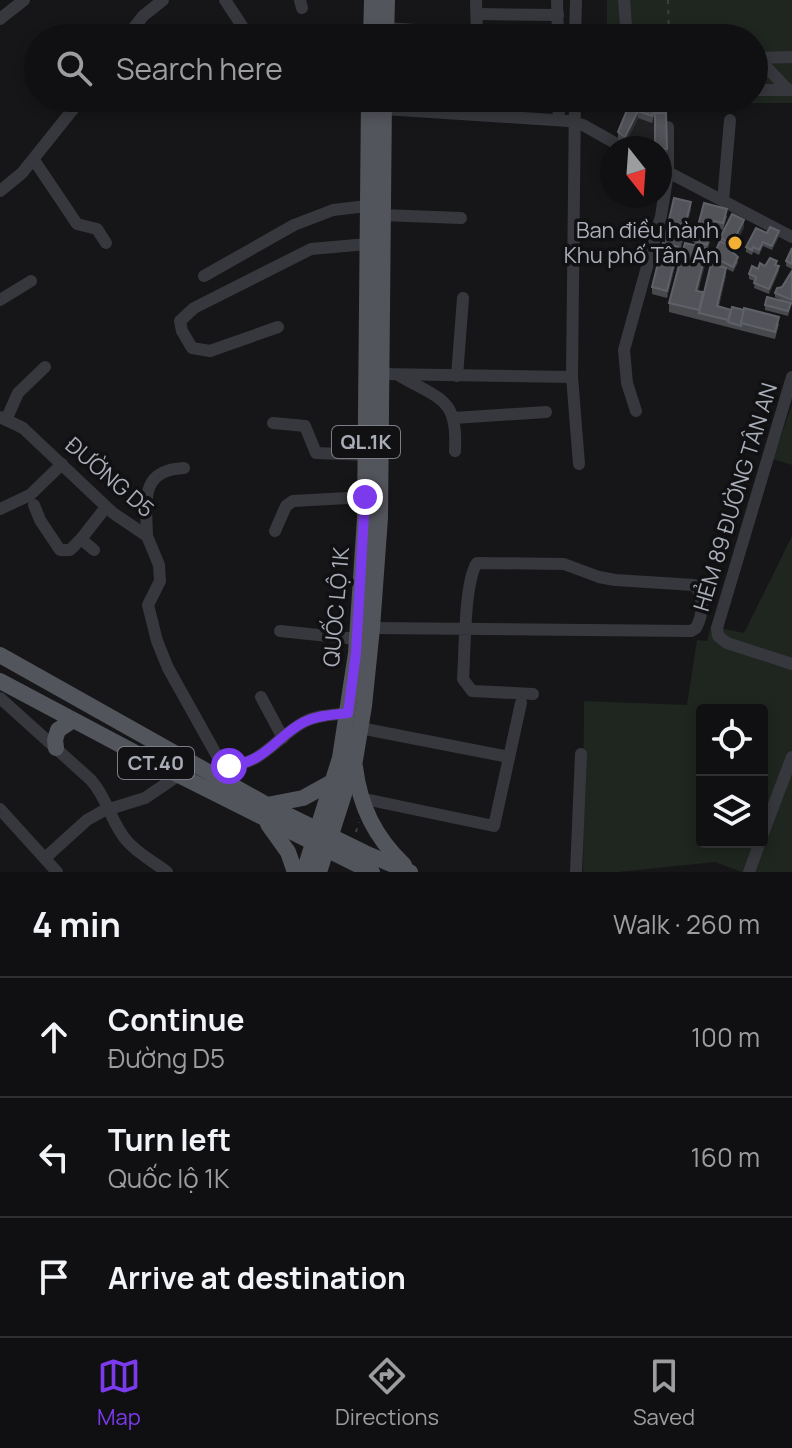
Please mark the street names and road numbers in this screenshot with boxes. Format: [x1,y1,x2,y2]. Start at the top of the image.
street label: HẺM 89 ĐƯỜNG TÂN AN [686,379,784,615]
road number: QL.1K [332,426,400,458]
street label: ĐƯỜNG D5 [59,430,161,524]
street label: QUỐC LỘ 1K [315,545,356,668]
road number: CT.40 [118,747,194,779]

